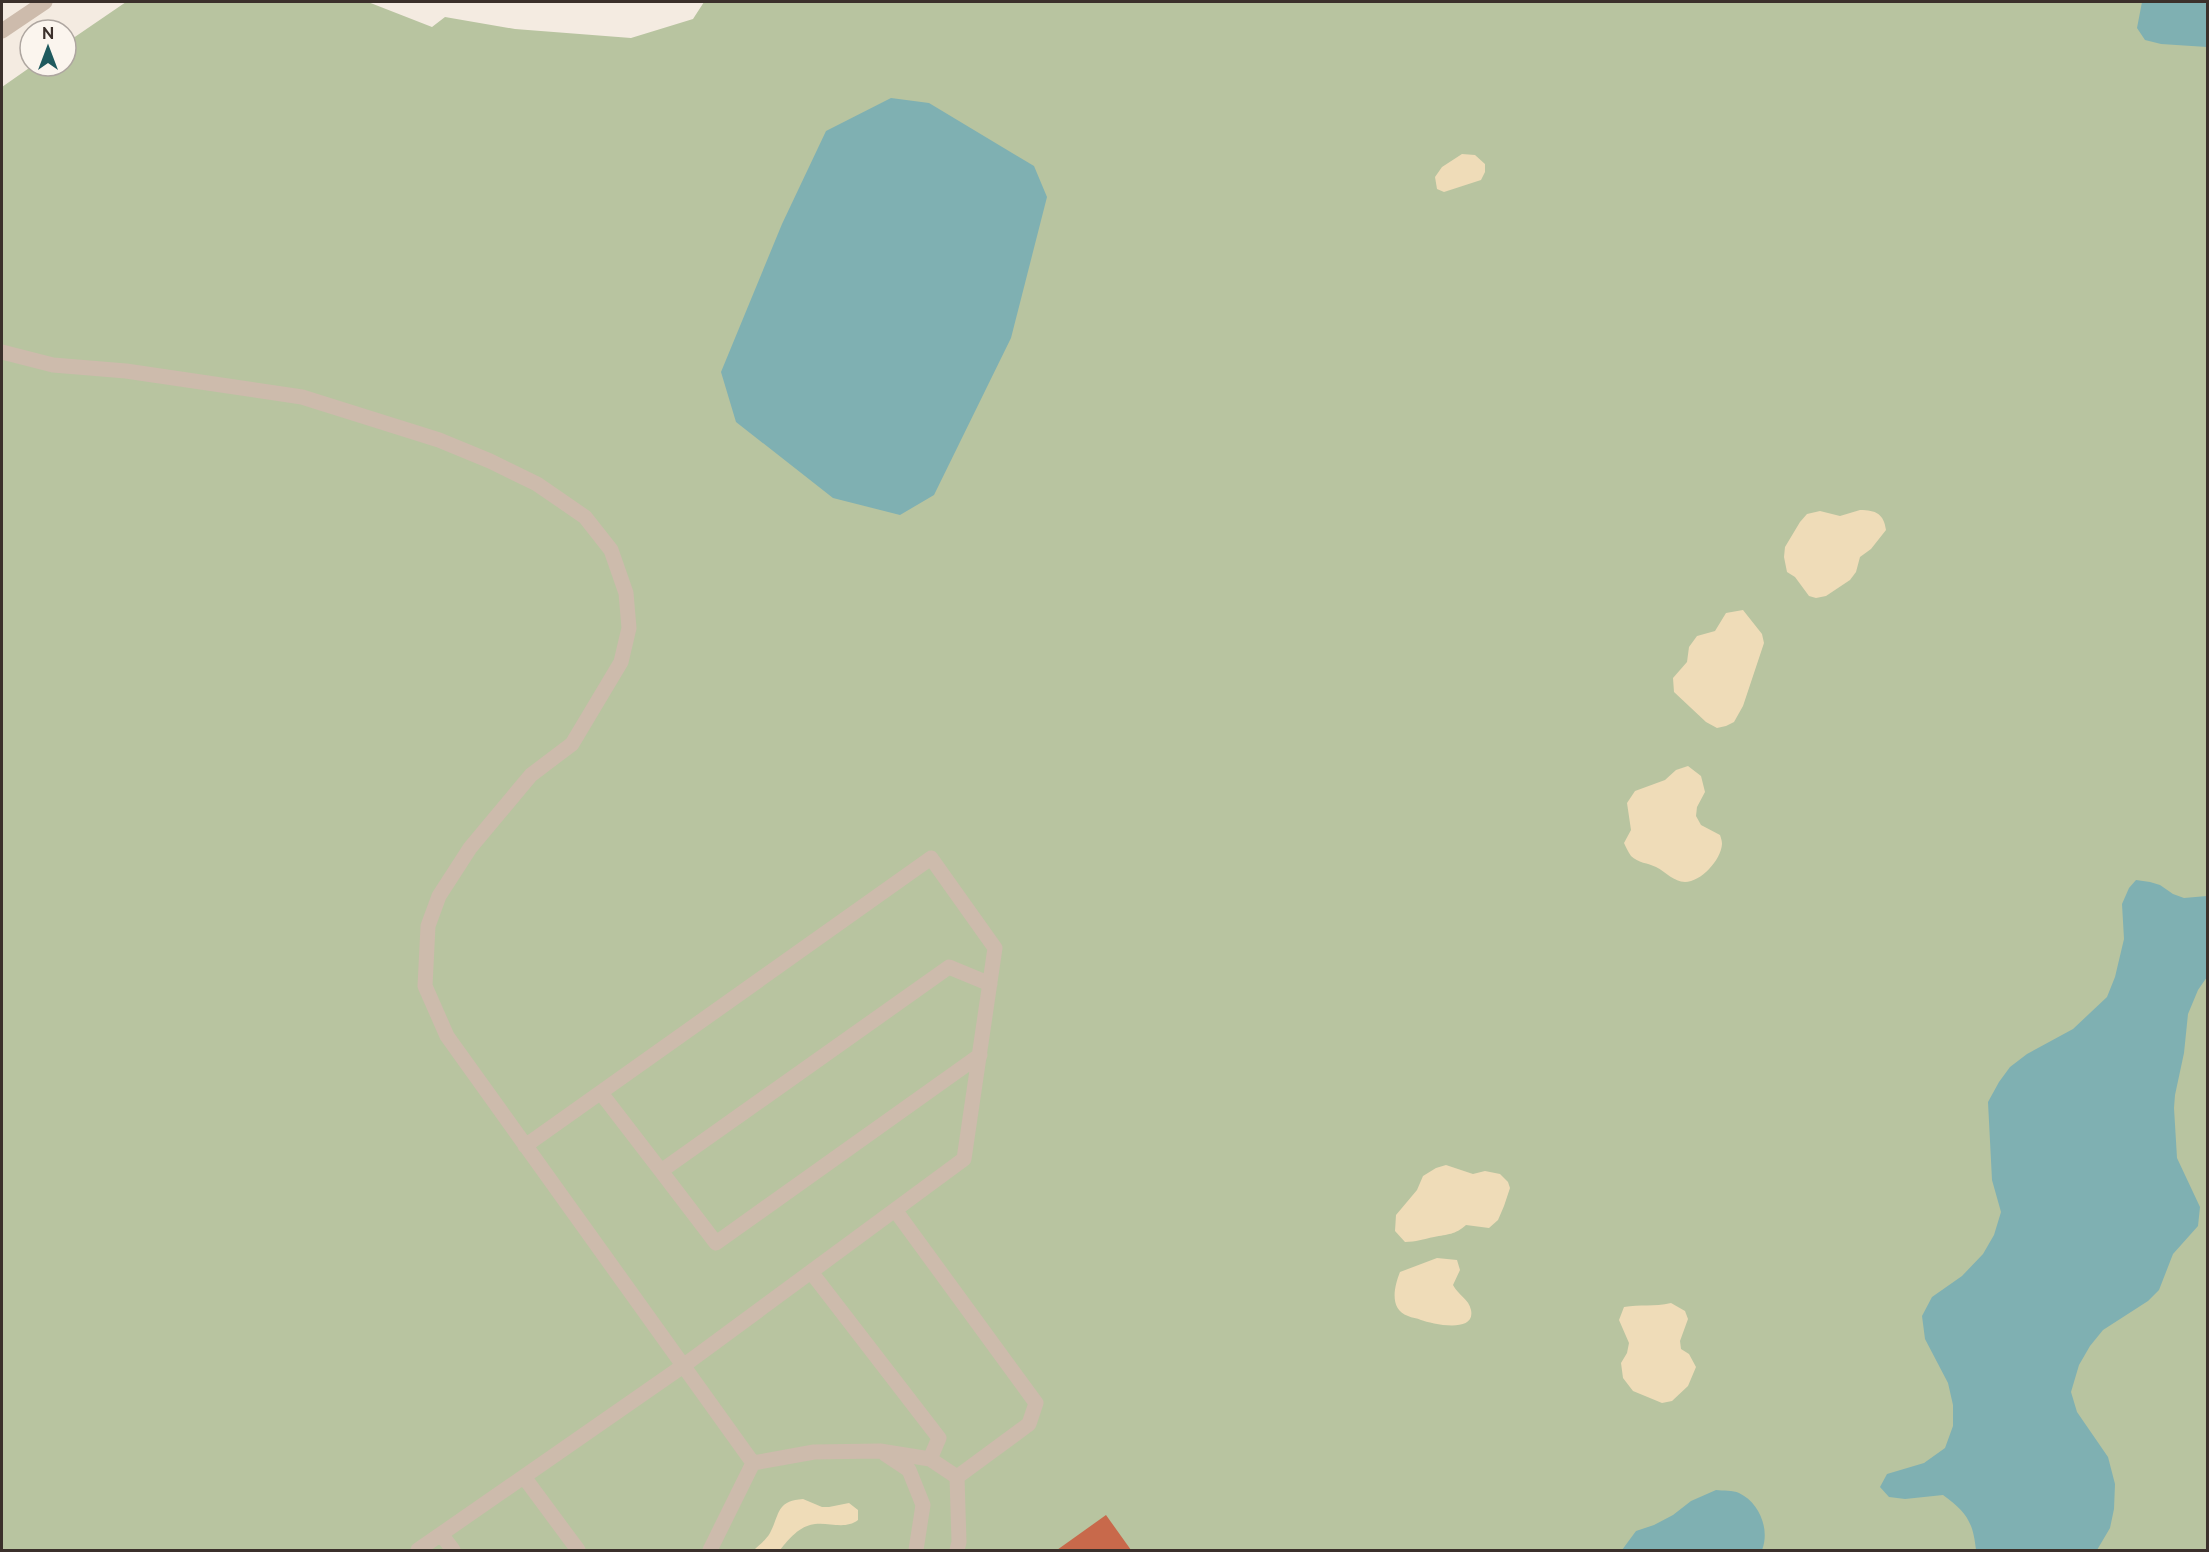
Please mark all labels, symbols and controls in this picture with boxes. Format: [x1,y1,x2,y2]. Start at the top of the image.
north arrow [18,18,78,78]
text: N [42,24,54,43]

